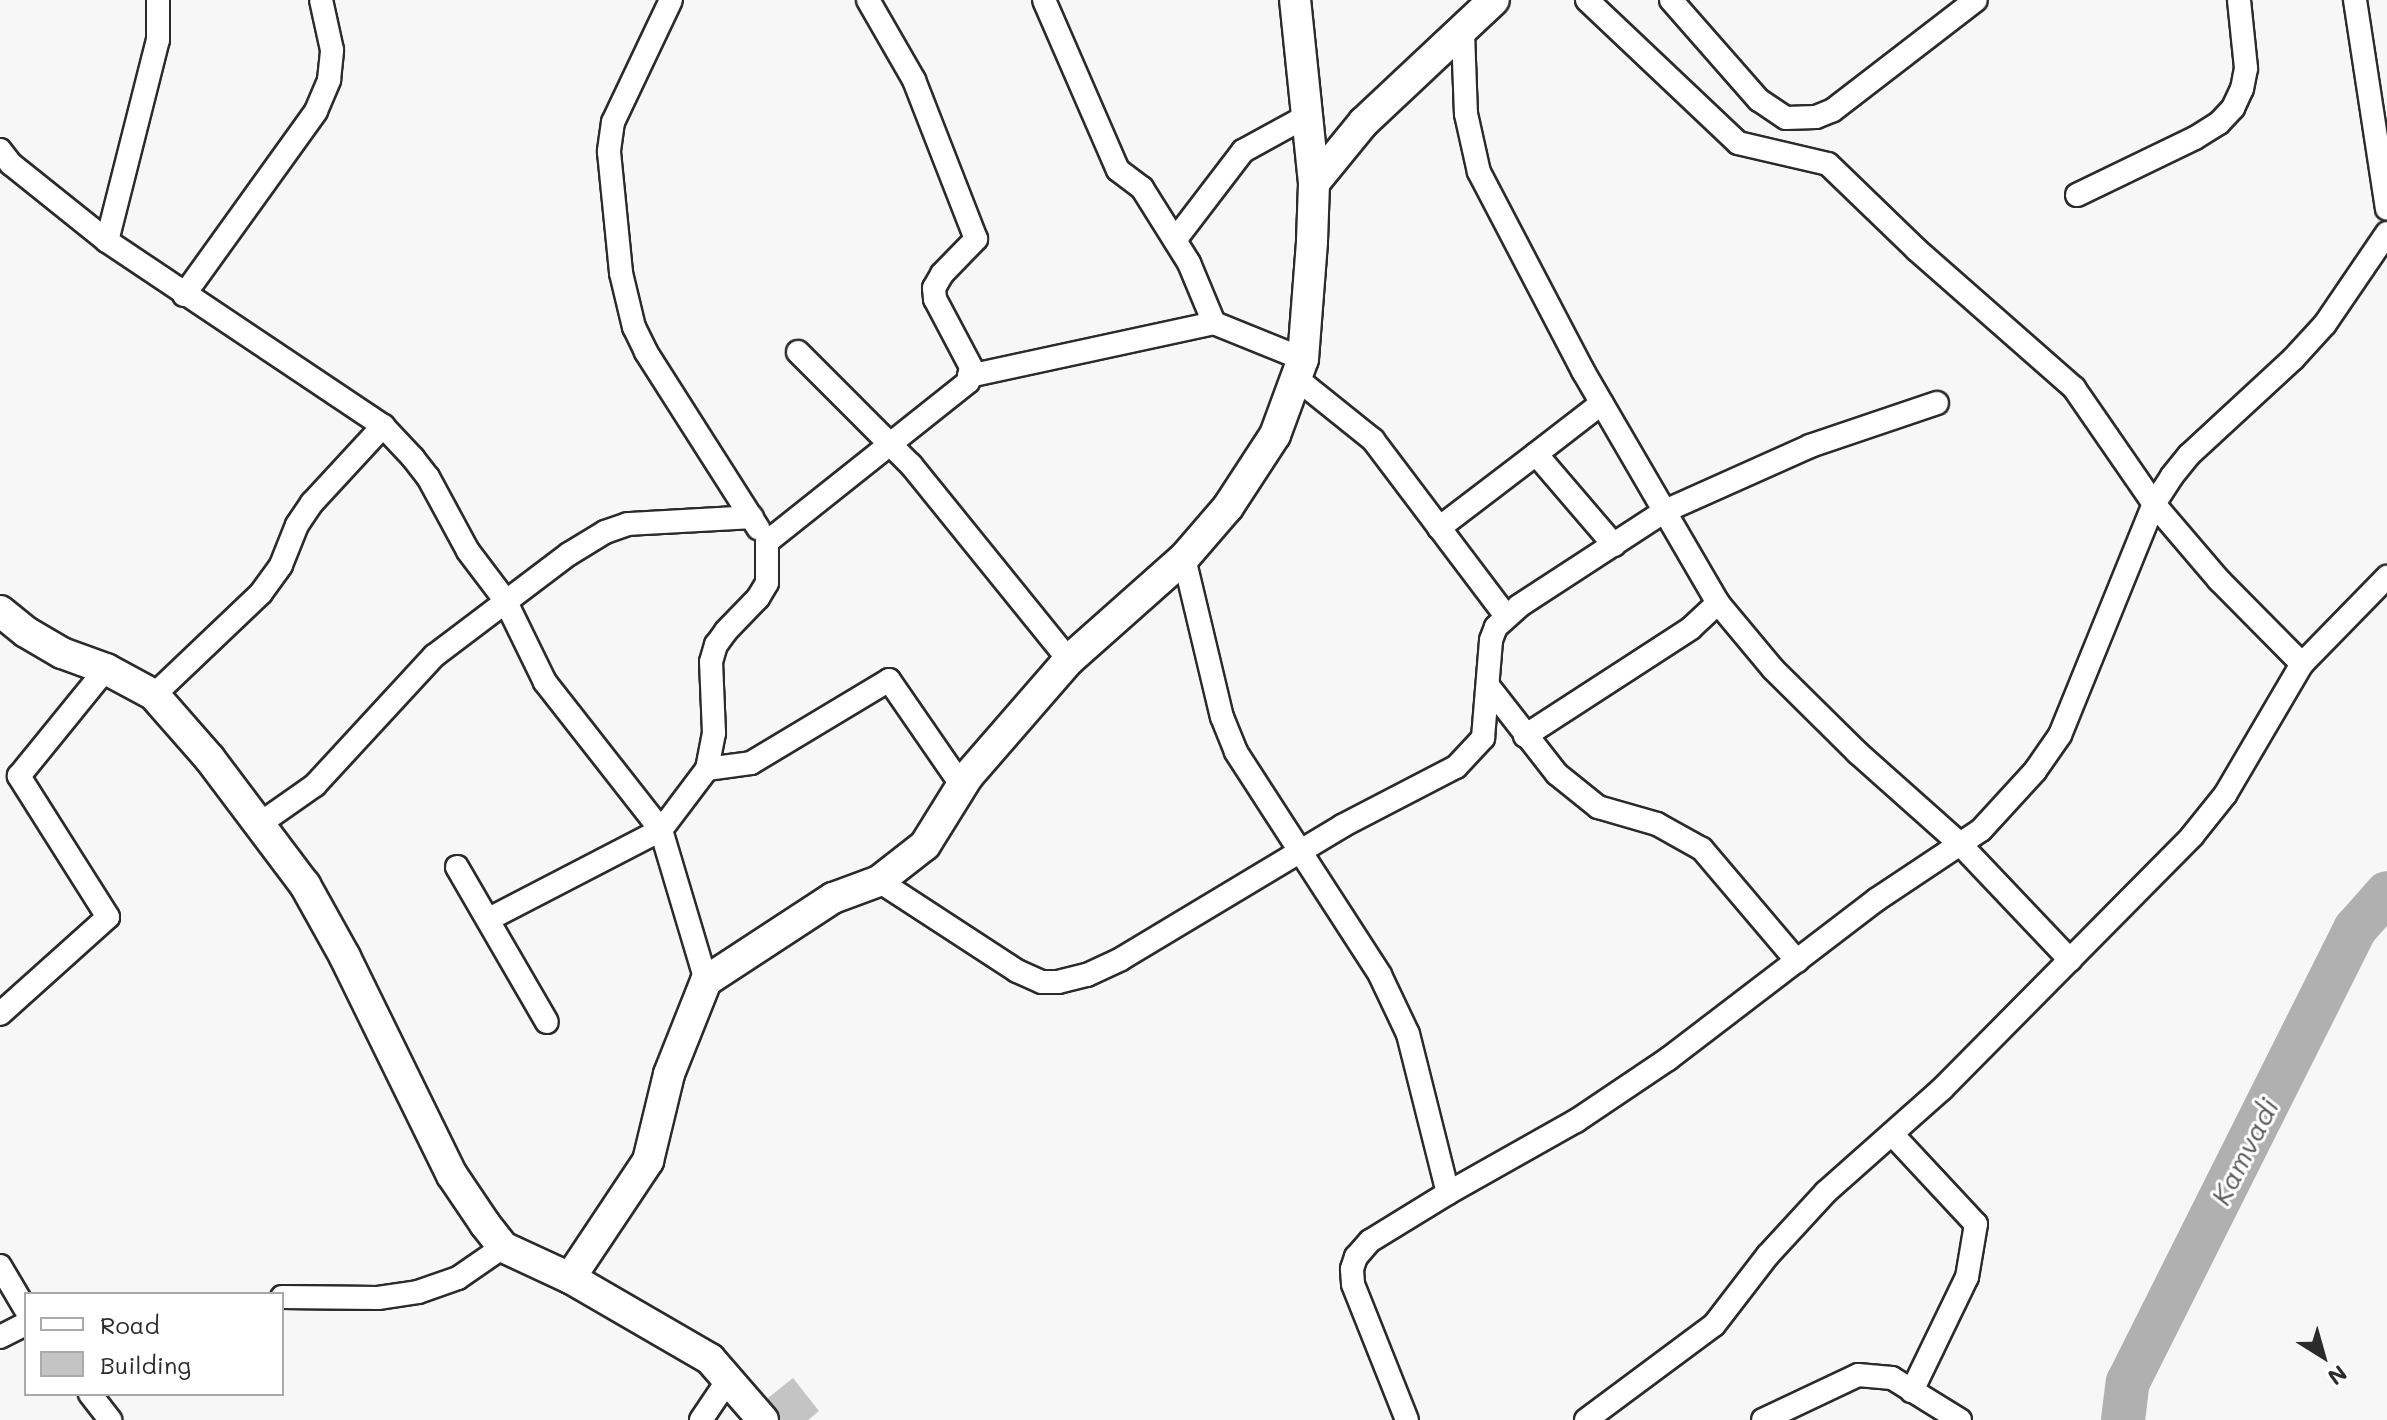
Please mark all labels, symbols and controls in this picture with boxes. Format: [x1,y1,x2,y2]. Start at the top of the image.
water label: Kamvadi [2203,1092,2285,1210]
legend [24,1292,284,1396]
text: Road [100,1309,160,1340]
north arrow [2283,1316,2363,1396]
text: Building [100,1349,191,1380]
text: N [2322,1359,2353,1392]

